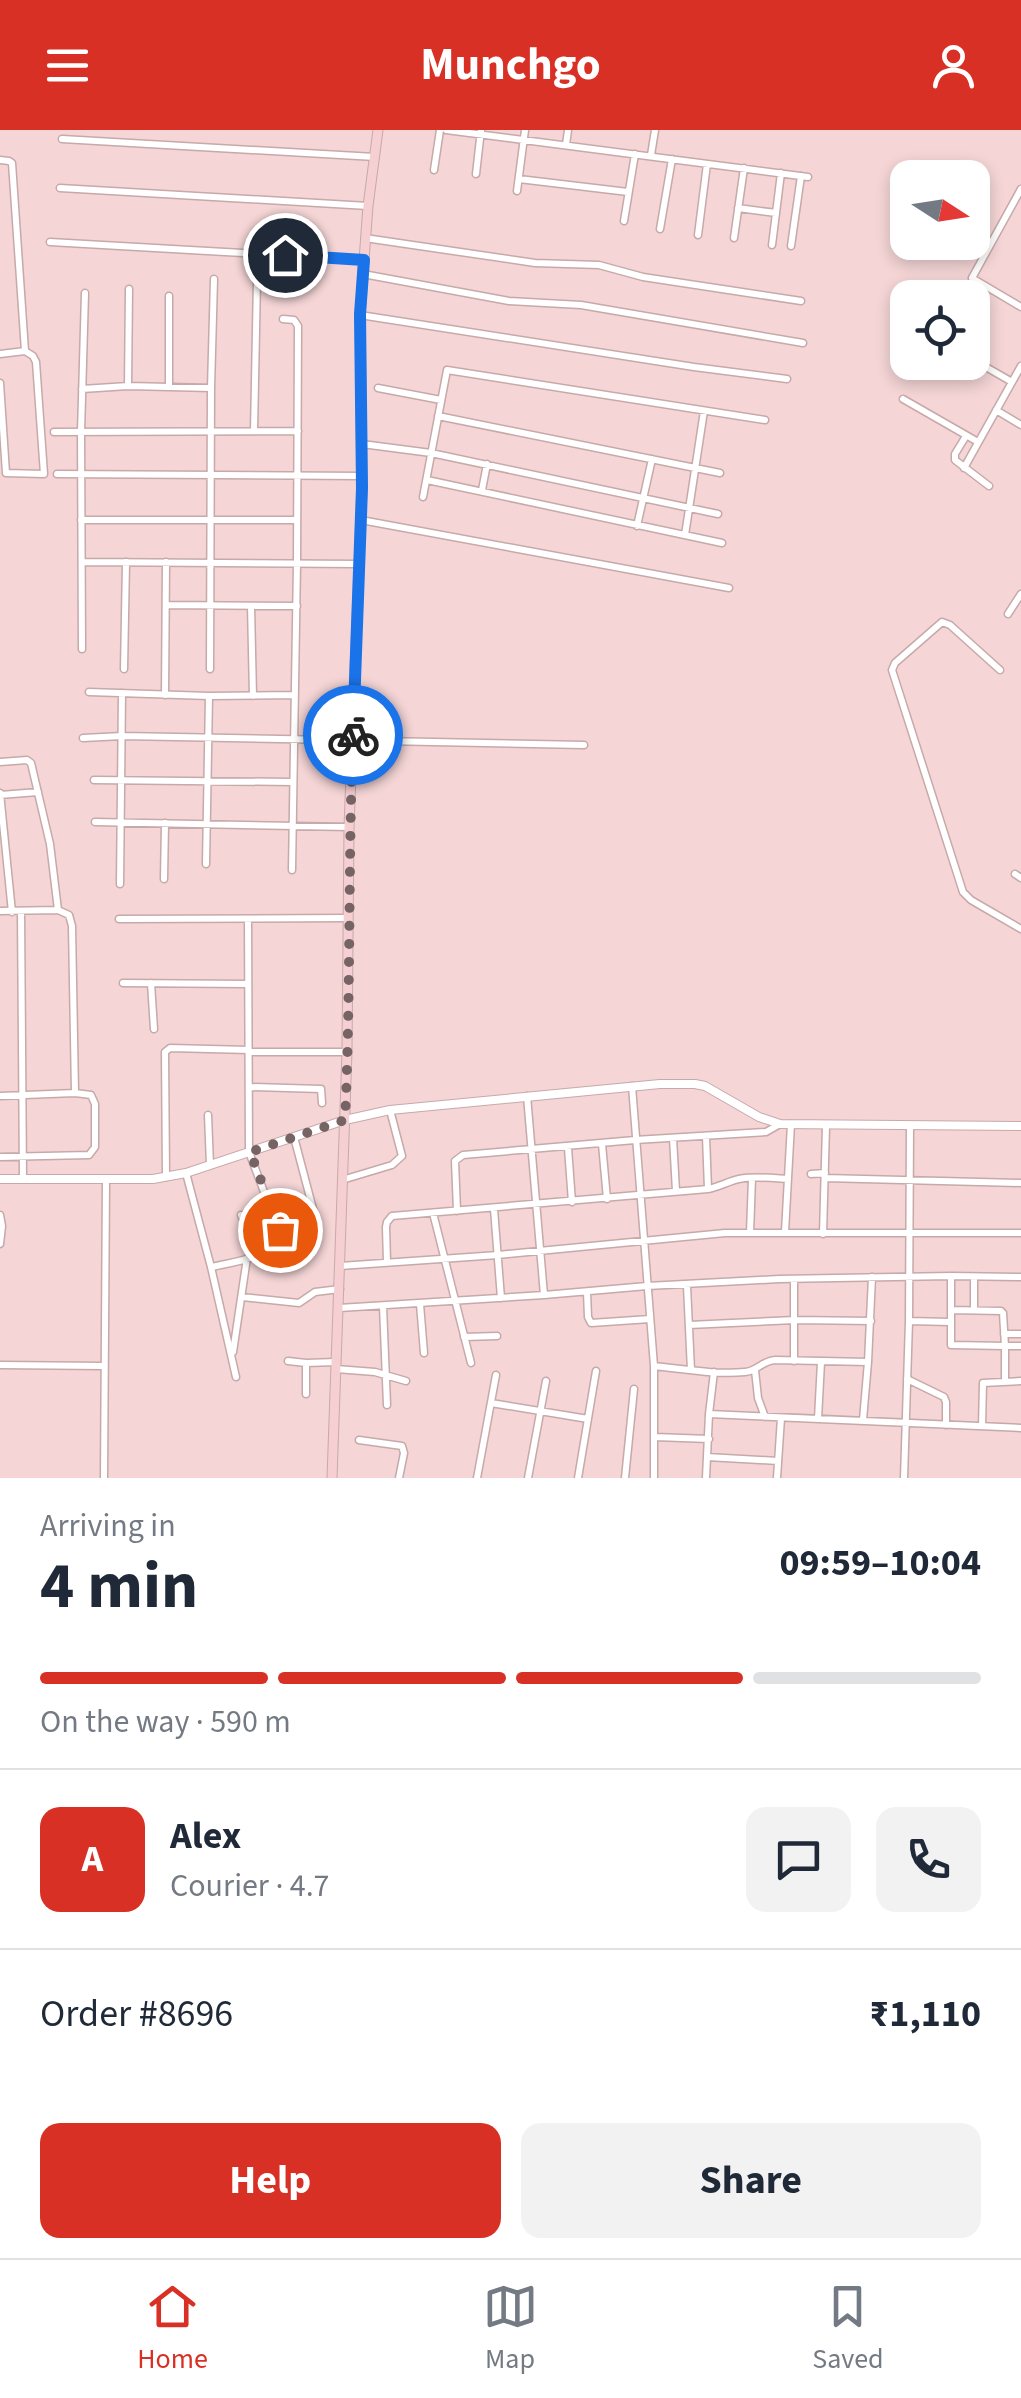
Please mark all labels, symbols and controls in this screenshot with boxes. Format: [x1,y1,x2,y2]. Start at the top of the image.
text: Munchgo [420,33,601,97]
icon: menu [40,38,95,93]
icon: person [926,38,981,93]
north arrow [890,160,990,260]
map controls [890,160,990,380]
pin [243,213,328,298]
icon: home [258,228,313,283]
button: locate [890,280,990,380]
courier [303,685,403,785]
icon: bike [326,708,381,763]
pin [238,1188,323,1273]
icon: bag [253,1203,308,1258]
text: Arriving in [40,1503,176,1549]
text: 09:59–10:04 [779,1536,981,1590]
text: 4 min [40,1540,198,1633]
text: On the way · 590 m [40,1699,291,1745]
button: chat [746,1807,851,1912]
button: phone [876,1807,981,1912]
text: Alex [170,1809,241,1863]
text: A [82,1832,103,1886]
text: Courier · 4.7 [170,1863,330,1909]
text: Order #8696 [40,1987,233,2041]
text: ₹1,110 [869,1987,981,2041]
button: Help [40,2123,501,2238]
button: Share [521,2123,981,2238]
tab: Home [137,2279,208,2379]
tab: Map [483,2279,538,2379]
tab: Saved [812,2279,884,2379]

